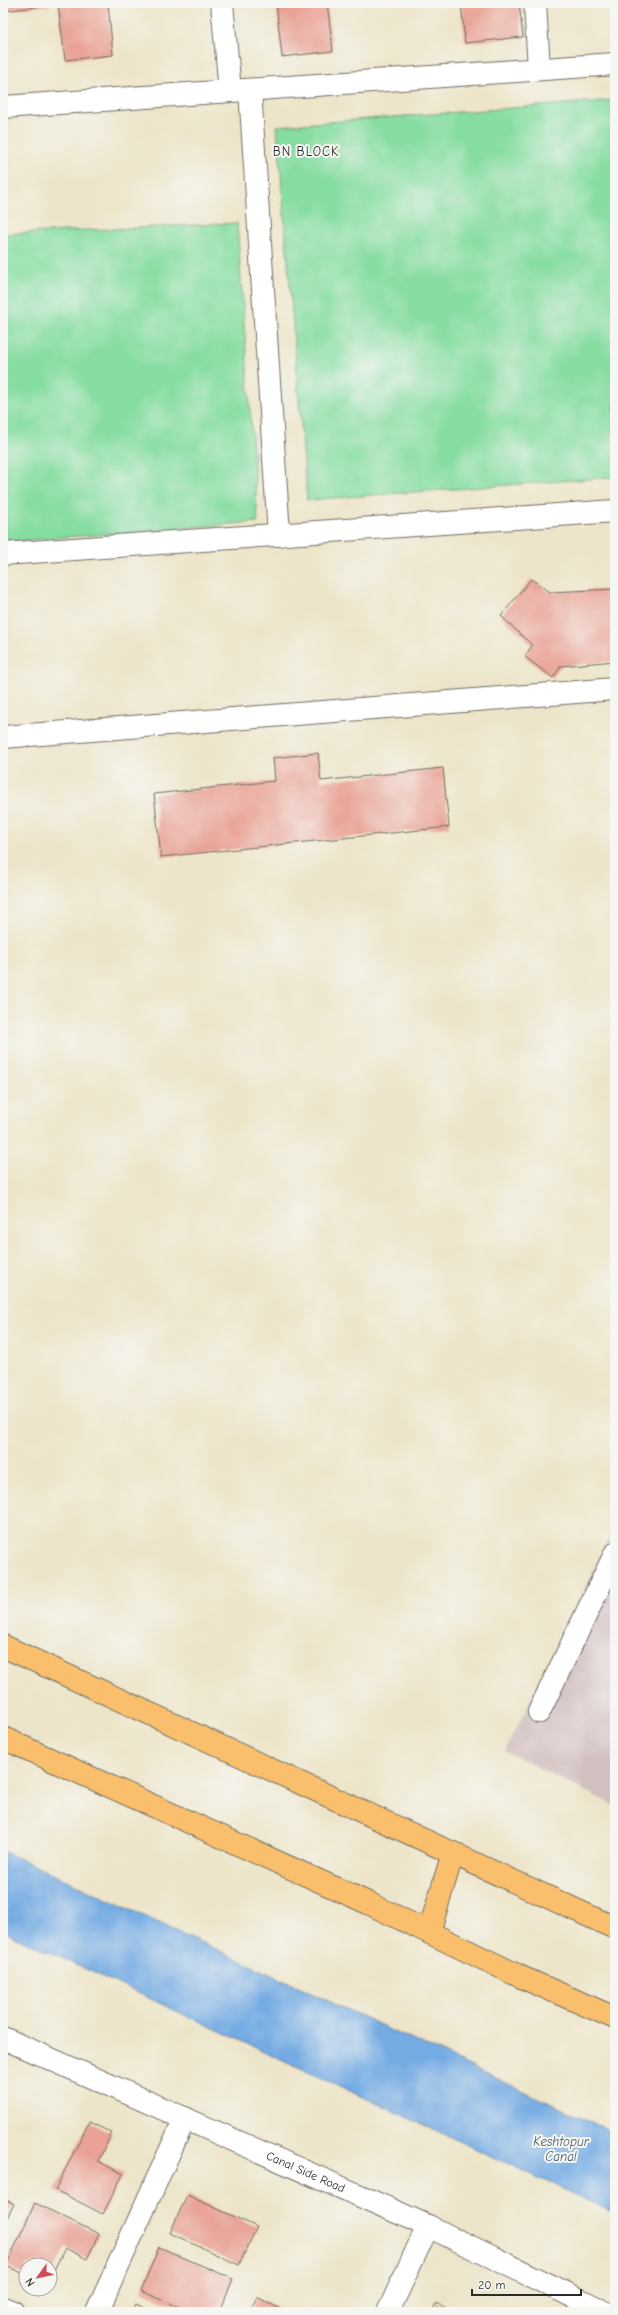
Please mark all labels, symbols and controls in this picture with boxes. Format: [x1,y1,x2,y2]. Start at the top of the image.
district label: BN BLOCK [273,144,339,159]
water label: Keshtopur Canal [533,2134,590,2164]
street label: Canal Side Road [264,2148,347,2195]
north arrow [18,2257,58,2297]
scale bar [472,2271,581,2297]
text: N [23,2276,37,2289]
text: 20 m [478,2278,506,2292]

